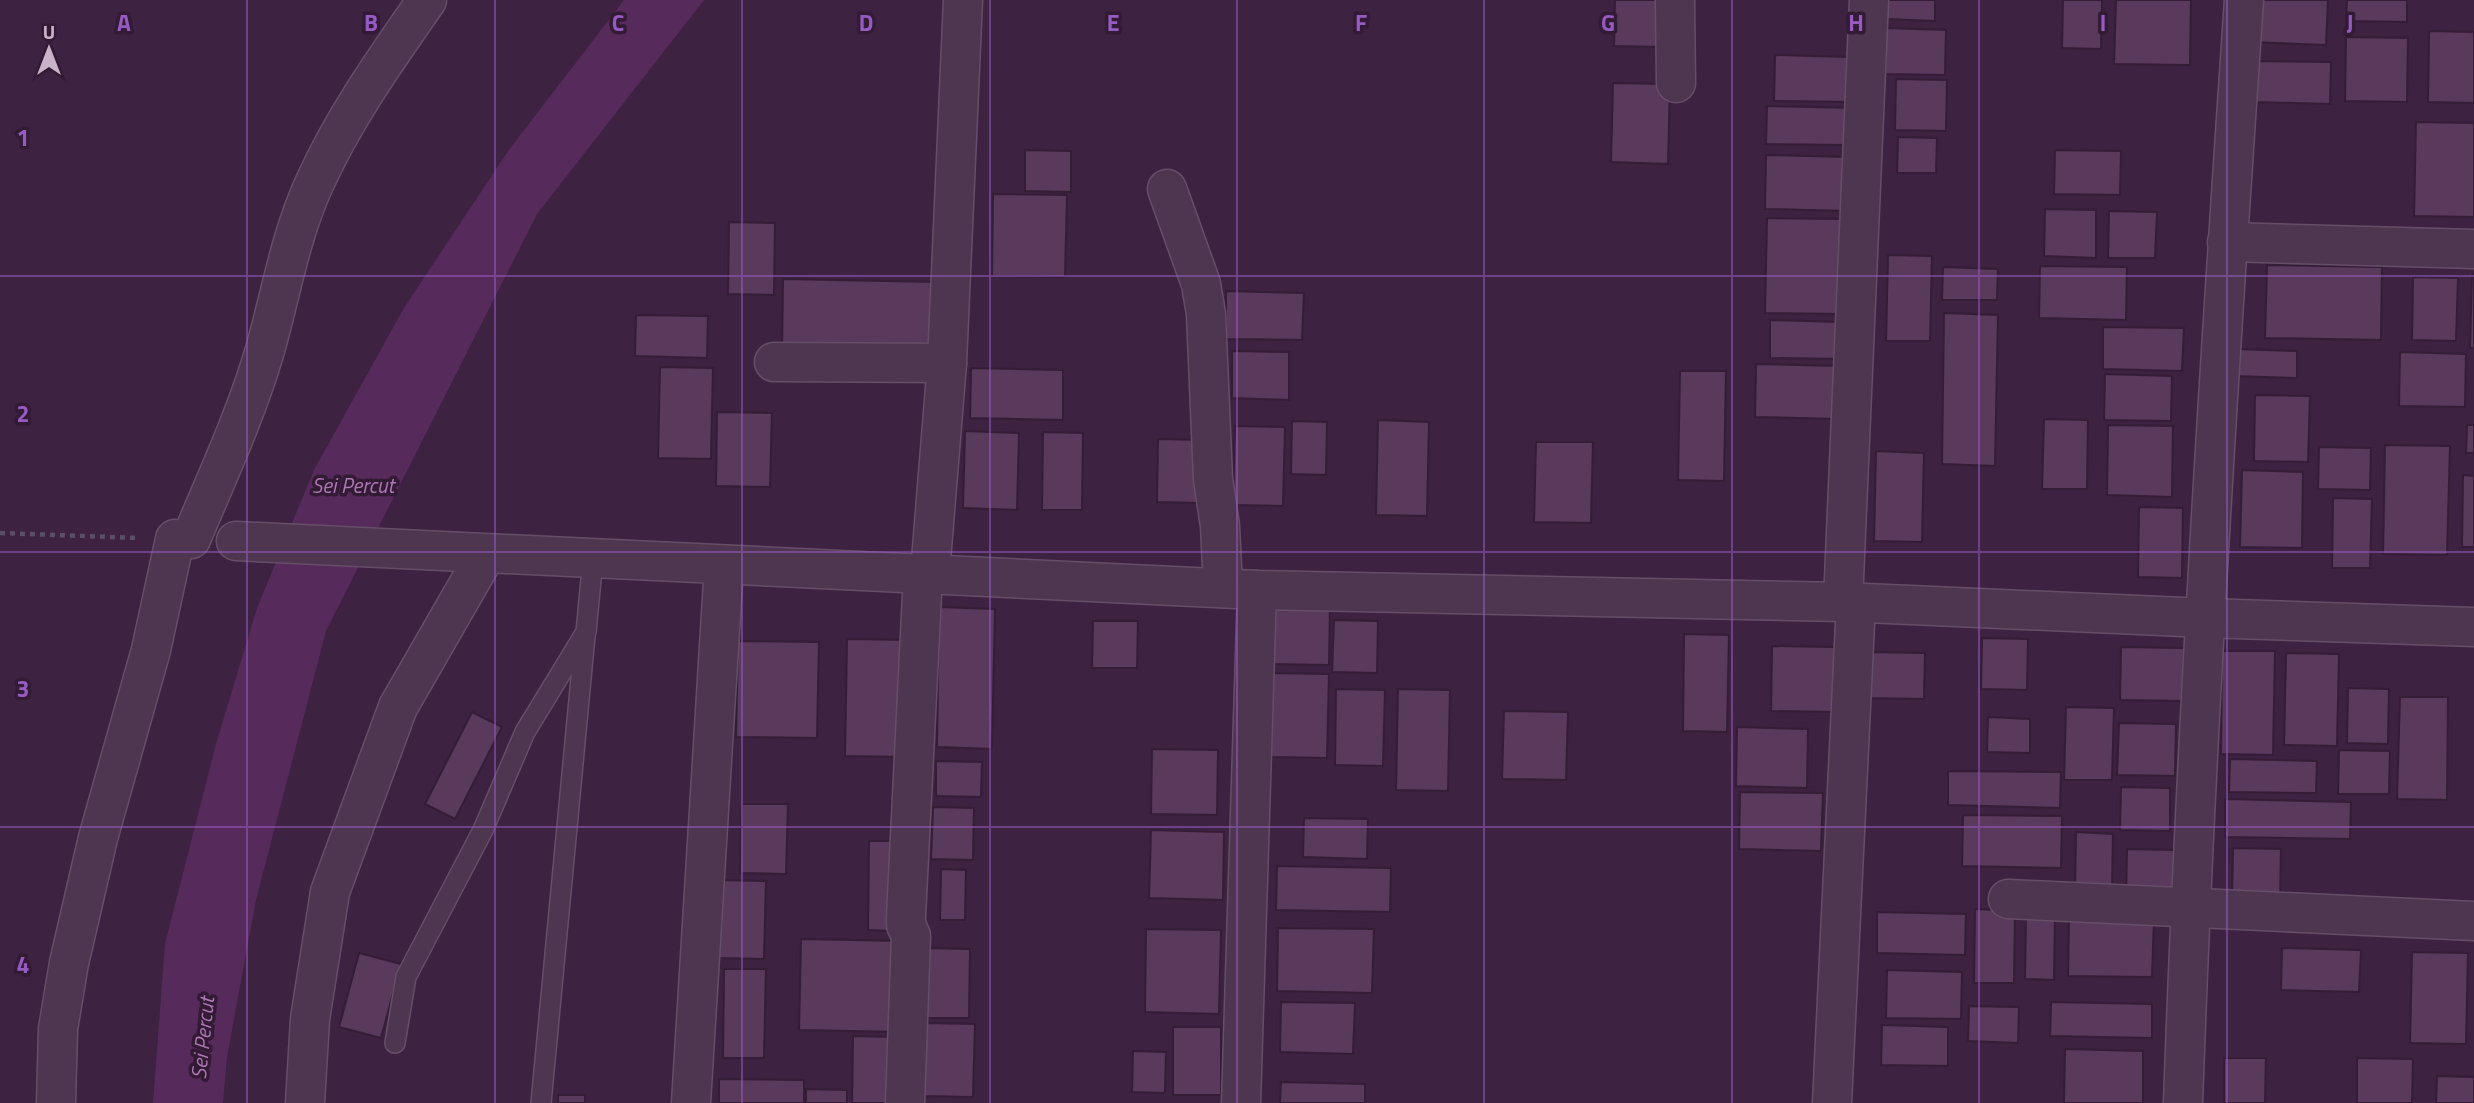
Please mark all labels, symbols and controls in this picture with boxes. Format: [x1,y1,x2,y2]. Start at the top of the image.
text: A [117,5,131,40]
text: B [364,5,378,40]
text: C [612,5,624,40]
text: D [859,5,873,40]
text: E [1107,5,1119,40]
text: F [1355,5,1367,40]
text: G [1601,5,1615,40]
text: H [1848,5,1864,40]
text: I [2100,5,2106,40]
text: J [2347,5,2353,40]
north arrow [14,14,84,84]
text: U [43,17,55,46]
text: 1 [17,120,29,155]
text: 2 [17,396,29,431]
water label: Sei Percut [312,469,396,501]
text: 3 [17,671,29,706]
text: 4 [17,947,29,982]
water label: Sei Percut [182,993,222,1081]

